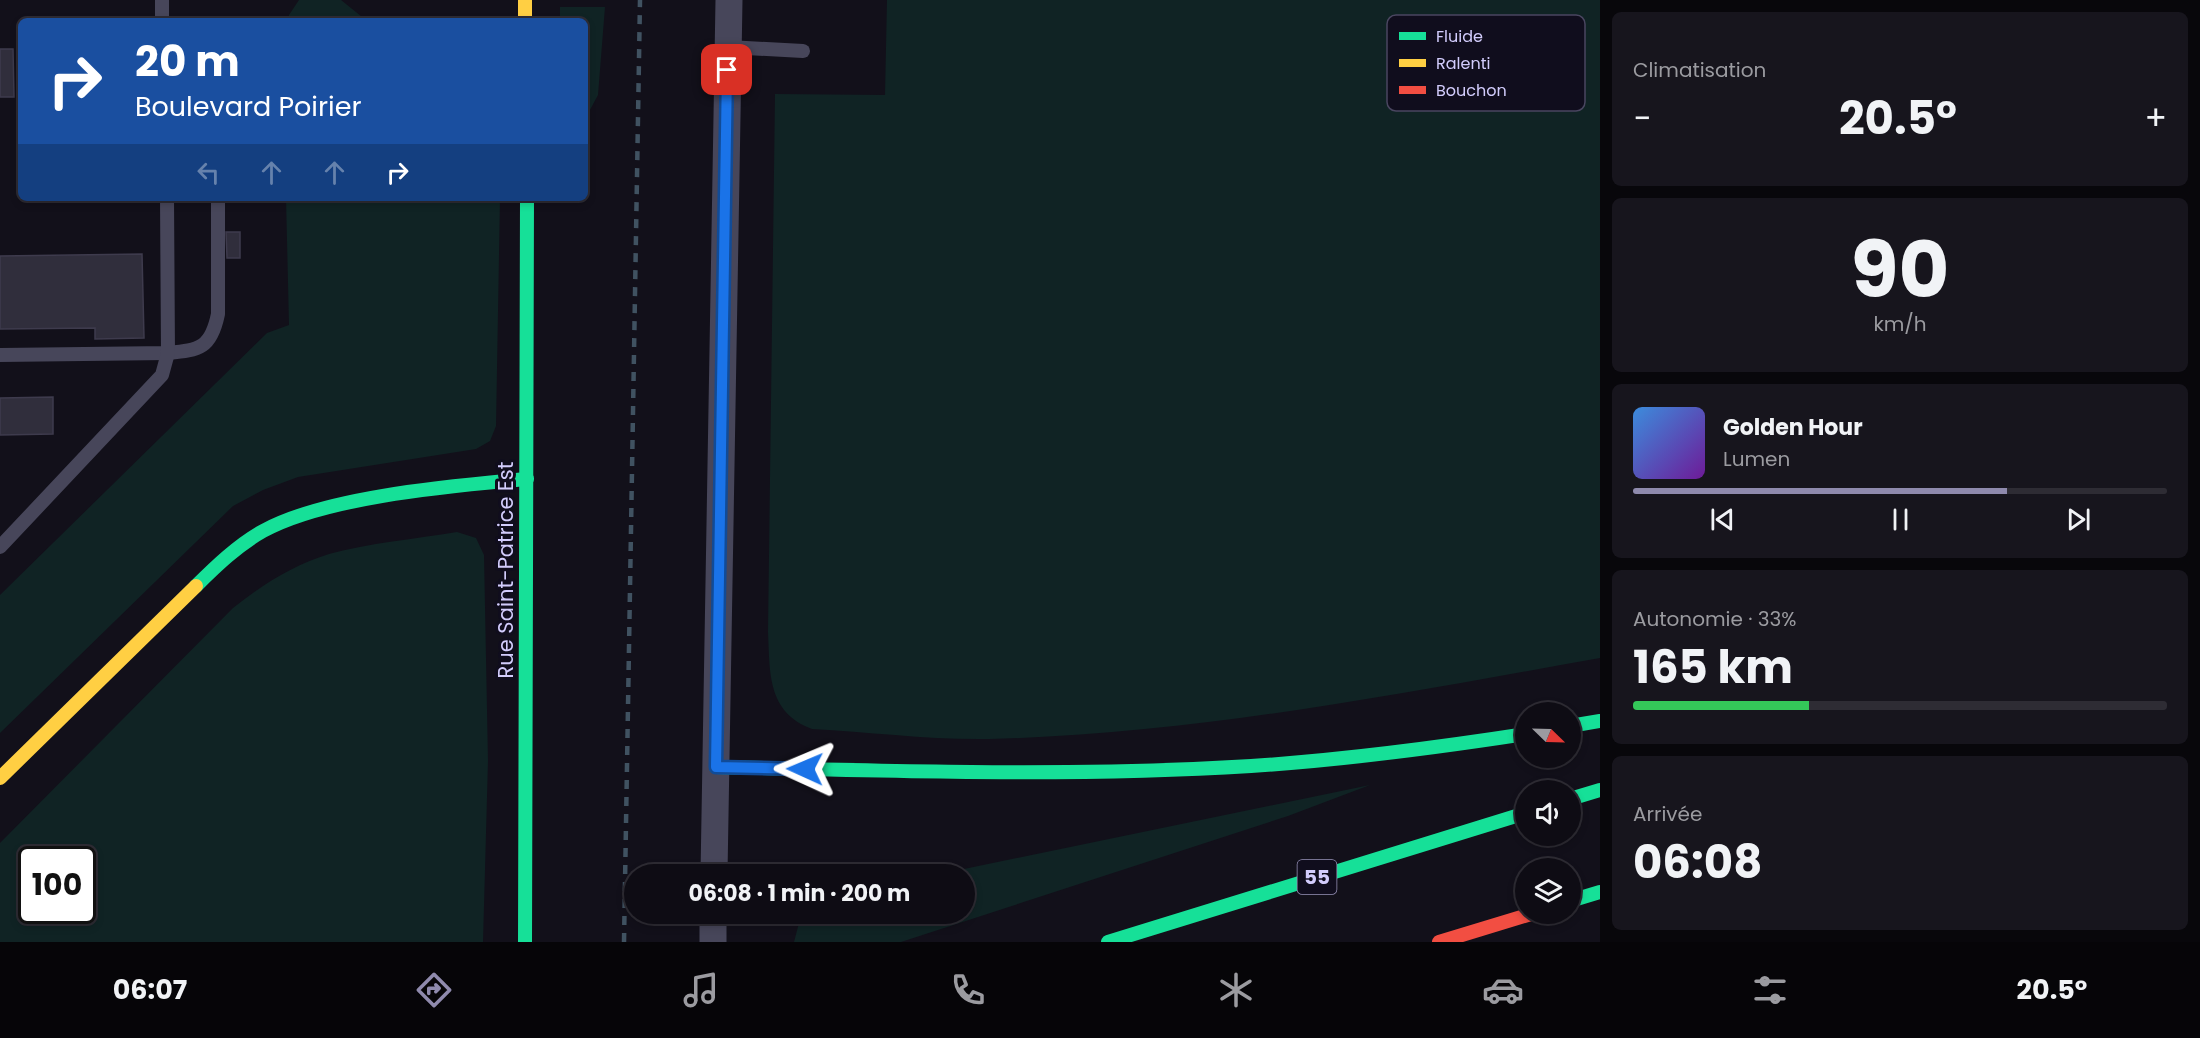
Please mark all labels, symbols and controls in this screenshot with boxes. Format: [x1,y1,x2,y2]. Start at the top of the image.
legend [1387,15,1585,111]
text: Fluide [1436,25,1483,48]
text: 20 m [135,32,240,91]
icon: right [36,42,114,120]
pin [701,44,752,95]
text: Ralenti [1436,52,1490,75]
icon: arrive [710,53,743,86]
text: Climatisation [1633,56,1766,84]
text: Bouchon [1436,79,1507,102]
text: 20.5° [1839,87,1957,150]
text: Boulevard Poirier [135,88,362,125]
text: − [1633,95,1651,142]
text: + [2144,95,2167,142]
icon: left [192,156,225,189]
icon: ahead [255,156,288,189]
icon: ahead [318,156,351,189]
icon: right [381,156,414,189]
text: 90 [1851,215,1949,324]
text: km/h [1873,310,1927,338]
text: Golden Hour [1723,412,1863,443]
text: Lumen [1723,445,1790,473]
street label: Rue Saint-Patrice Est [491,462,520,678]
icon: previous [1706,503,1739,536]
icon: pause [1884,503,1917,536]
icon: next [2062,503,2095,536]
text: Autonomie · 33% [1633,605,1797,633]
text: 165 km [1633,636,1793,699]
north arrow [1515,702,1581,768]
map controls [1515,702,1581,924]
position arrow [773,737,837,801]
button: sound [1515,780,1581,846]
text: Arrivée [1633,800,1702,828]
text: 06:08 [1633,831,1762,894]
speed limit sign: 100 [18,846,96,924]
button: layers [1515,858,1581,924]
road number: 55 [1298,860,1336,894]
text: 06:08 · 1 min · 200 m [689,878,910,909]
icon: directions [413,969,455,1011]
icon: music [680,969,722,1011]
icon: phone [947,969,989,1011]
icon: climate [1215,969,1257,1011]
icon: car [1482,969,1524,1011]
icon: filters [1749,969,1791,1011]
text: 06:07 [113,971,187,1008]
text: 20.5° [2017,971,2087,1008]

